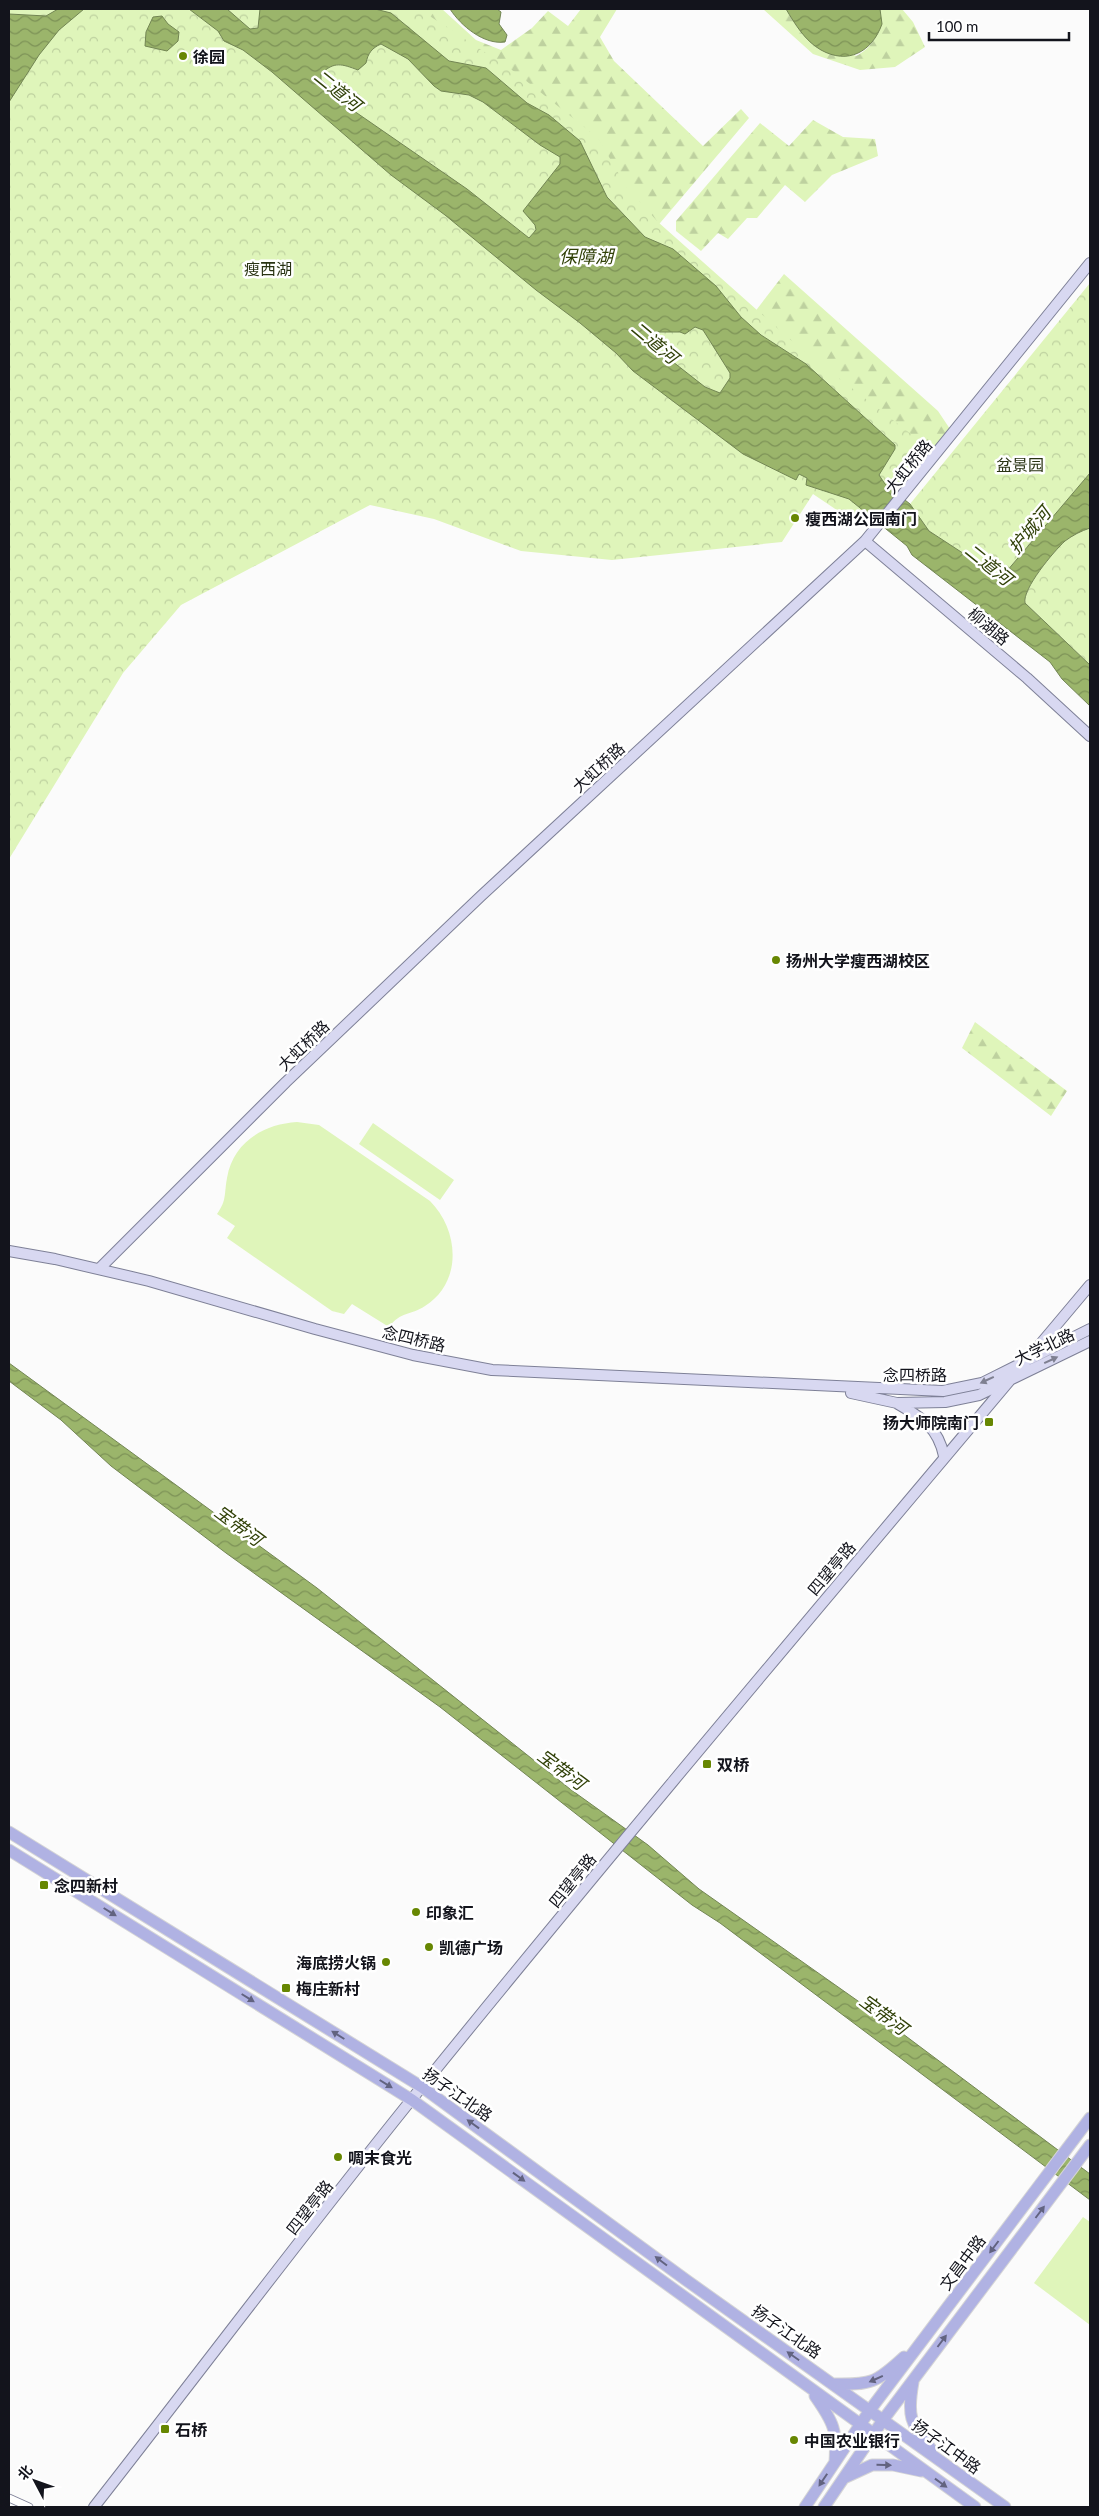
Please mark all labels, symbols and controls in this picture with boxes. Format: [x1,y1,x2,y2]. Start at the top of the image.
scale bar [929,10,1069,42]
text: 100 m [936,17,978,35]
place label: 徐园 [193,47,225,66]
marker: 徐园 [177,50,189,62]
water label: 二道河 [310,64,368,117]
water label: 保障湖 [559,245,616,267]
park label: 瘦西湖 [244,259,292,278]
water label: 二道河 [627,316,685,370]
street label: 大虹桥路 [880,435,936,497]
park label: 盆景园 [996,455,1044,474]
water label: 护城河 [1003,500,1057,558]
place label: 瘦西湖公园南门 [805,509,917,528]
marker: 瘦西湖公园南门 [789,512,801,524]
water label: 二道河 [961,538,1019,591]
street label: 柳湖路 [965,603,1013,649]
street label: 大虹桥路 [568,738,628,796]
place label: 扬州大学瘦西湖校区 [786,951,930,970]
marker: 扬州大学瘦西湖校区 [770,954,782,966]
street label: 大虹桥路 [273,1016,333,1074]
street label: 念四桥路 [381,1322,447,1354]
street label: 大学北路 [1011,1324,1077,1368]
one-way arrow [1044,1355,1058,1363]
street label: 念四桥路 [883,1365,947,1384]
one-way arrow [980,1376,994,1384]
place label: 扬大师院南门 [883,1413,979,1432]
marker: 扬大师院南门 [983,1416,995,1428]
water label: 宝带河 [211,1500,270,1552]
street label: 四望亭路 [803,1537,859,1599]
water label: 宝带河 [534,1744,593,1796]
place label: 双桥 [717,1755,750,1774]
marker: 双桥 [701,1758,713,1770]
street label: 四望亭路 [544,1849,600,1911]
place label: 念四新村 [54,1876,118,1895]
marker: 念四新村 [38,1879,50,1891]
place label: 印象汇 [426,1903,474,1922]
marker: 印象汇 [410,1906,422,1918]
one-way arrow [103,1908,116,1917]
place label: 凯德广场 [439,1938,503,1957]
marker: 凯德广场 [423,1941,435,1953]
place label: 海底捞火锅 [296,1953,376,1972]
marker: 海底捞火锅 [380,1956,392,1968]
place label: 梅庄新村 [296,1979,360,1998]
marker: 梅庄新村 [280,1982,292,1994]
water label: 宝带河 [856,1989,915,2041]
one-way arrow [241,1993,254,2003]
one-way arrow [331,2030,344,2039]
street label: 扬子江北路 [420,2063,496,2125]
one-way arrow [379,2079,392,2088]
one-way arrow [466,2119,480,2129]
place label: 啁末食光 [348,2148,412,2167]
marker: 啁末食光 [332,2151,344,2163]
one-way arrow [512,2172,526,2182]
street label: 四望亭路 [282,2176,336,2238]
one-way arrow [1035,2206,1046,2219]
street label: 文昌中路 [935,2231,989,2293]
one-way arrow [989,2240,999,2254]
one-way arrow [654,2256,668,2266]
street label: 扬子江北路 [749,2300,825,2362]
one-way arrow [937,2335,948,2348]
one-way arrow [786,2351,800,2361]
one-way arrow [869,2376,883,2384]
street label: 扬子江中路 [909,2415,985,2477]
place label: 石桥 [175,2420,208,2439]
marker: 石桥 [159,2423,171,2435]
place label: 中国农业银行 [804,2431,900,2450]
marker: 中国农业银行 [788,2434,800,2446]
north arrow [10,2456,60,2506]
text: 北 [14,2461,36,2483]
one-way arrow [876,2461,892,2469]
one-way arrow [818,2473,828,2487]
one-way arrow [934,2478,948,2488]

